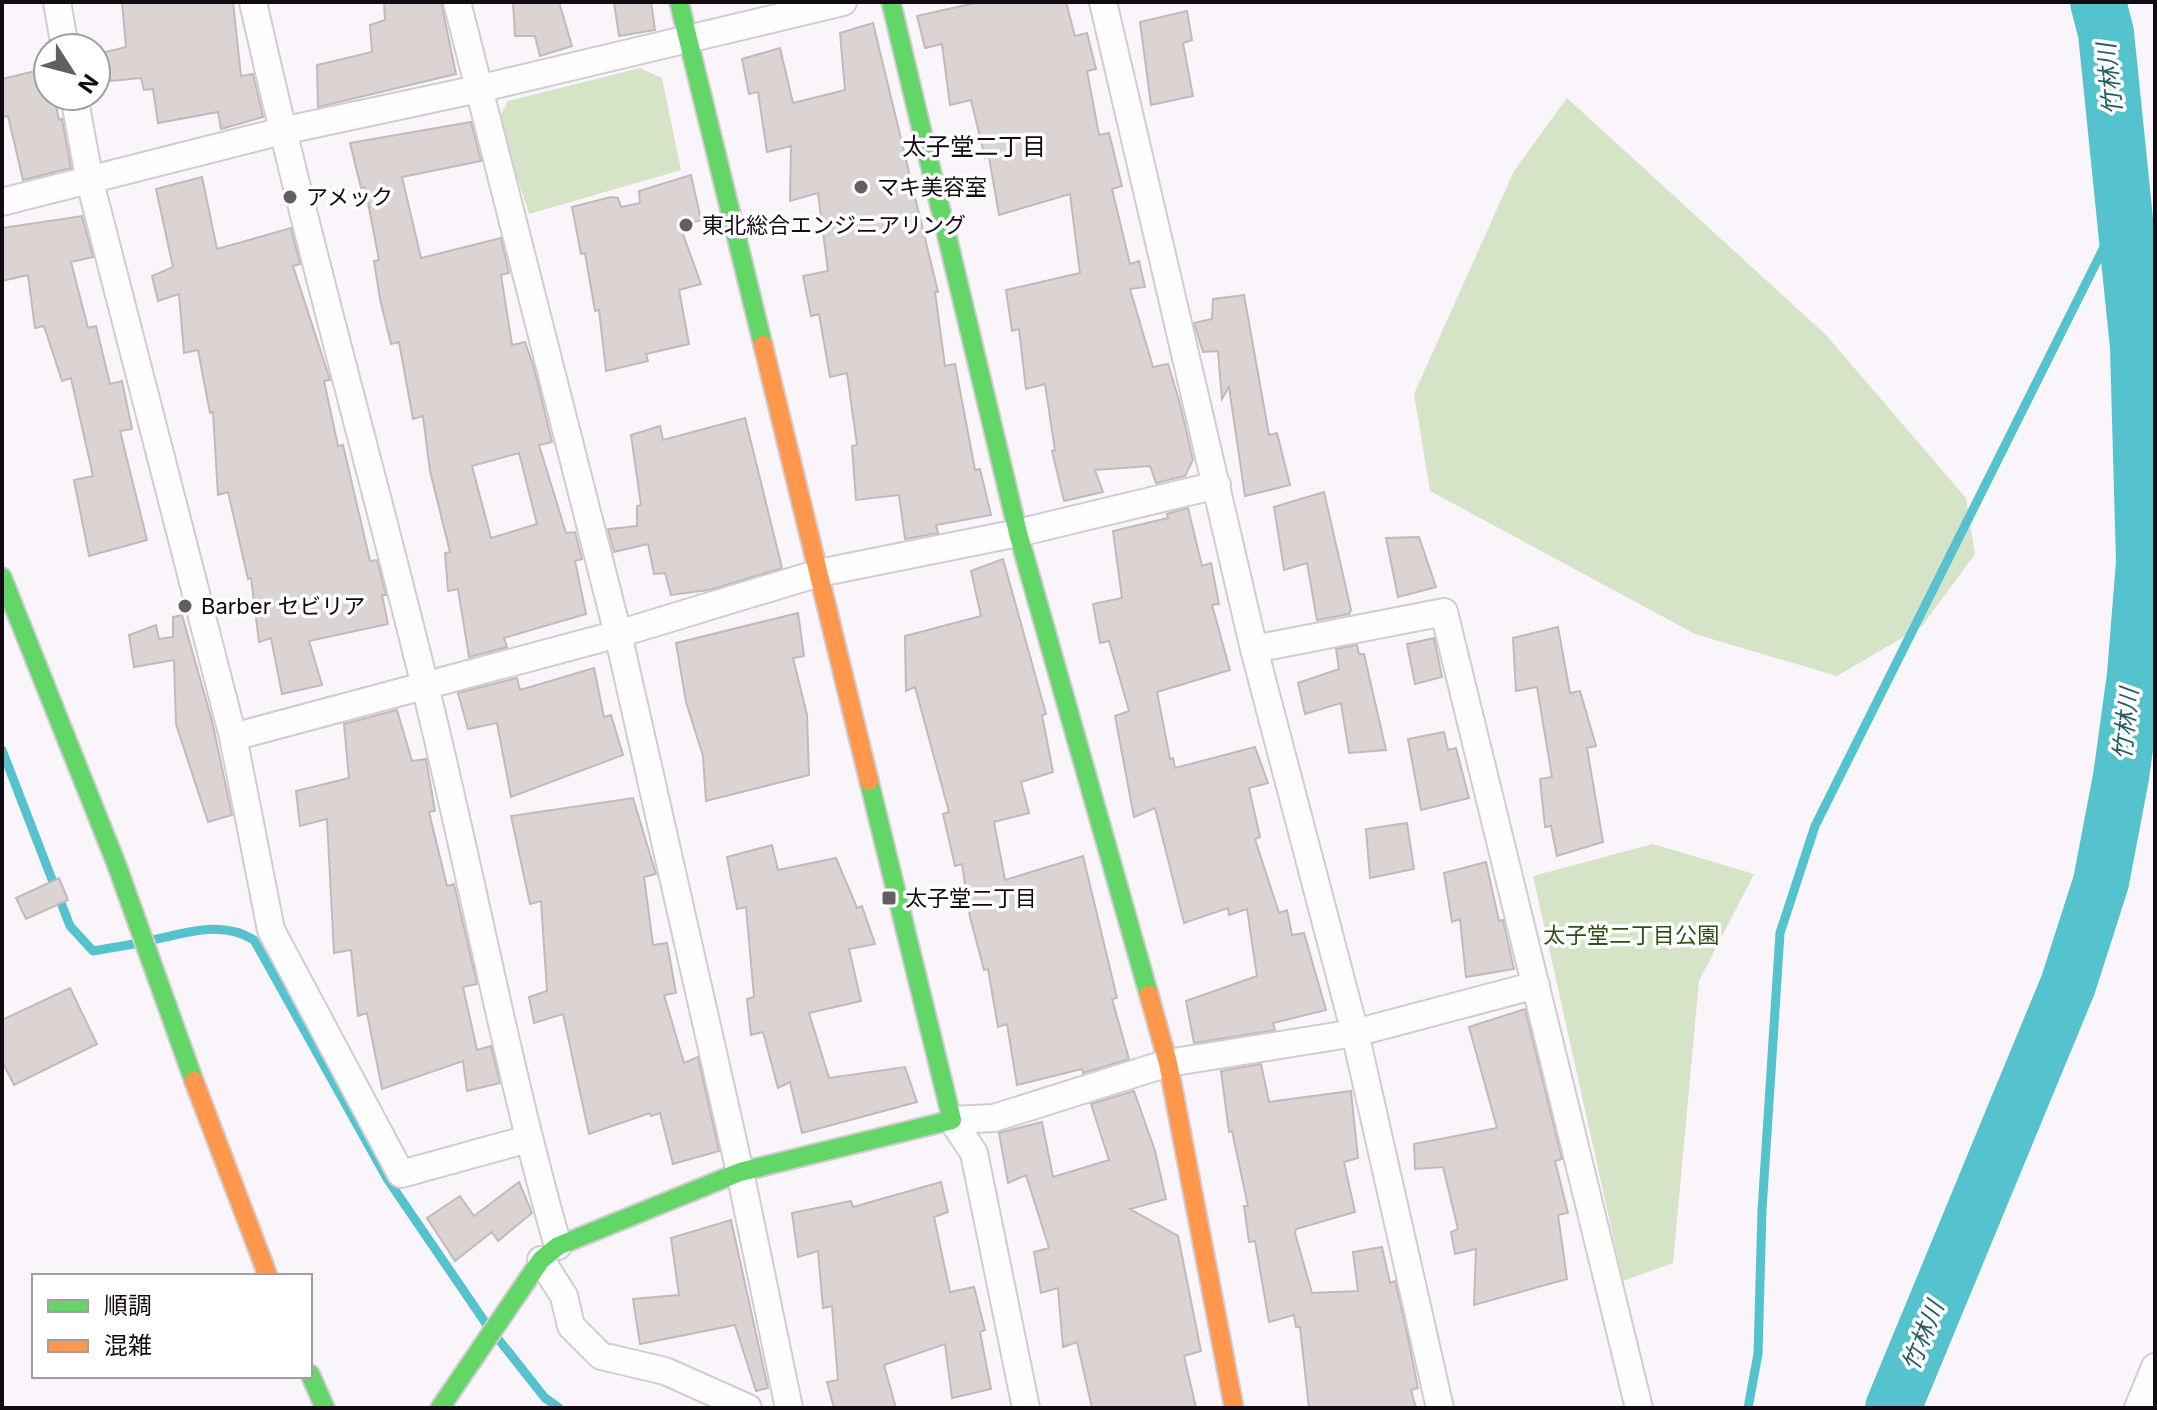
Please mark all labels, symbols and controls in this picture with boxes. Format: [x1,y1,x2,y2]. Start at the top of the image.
north arrow [32,32,112,112]
water label: 竹林川 [2091,39,2128,116]
text: N [73,69,104,98]
district label: 太子堂二丁目 [902,132,1046,161]
place label: マキ美容室 [877,174,987,200]
marker: マキ美容室 [852,178,870,196]
place label: アメック [306,184,393,210]
marker: アメック [281,188,299,206]
place label: 東北総合エンジニアリング [702,212,966,238]
marker: 東北総合エンジニアリング [677,216,695,234]
place label: Barber セビリア [201,593,365,619]
marker: Barber セビリア [176,597,194,615]
water label: 竹林川 [2107,684,2144,761]
place label: 太子堂二丁目 [905,885,1037,911]
marker: 太子堂二丁目 [880,889,898,907]
park label: 太子堂二丁目公園 [1543,922,1719,948]
legend [32,1274,312,1378]
text: 順調 [104,1291,152,1320]
water label: 竹林川 [1896,1294,1951,1375]
text: 混雑 [104,1331,152,1360]

